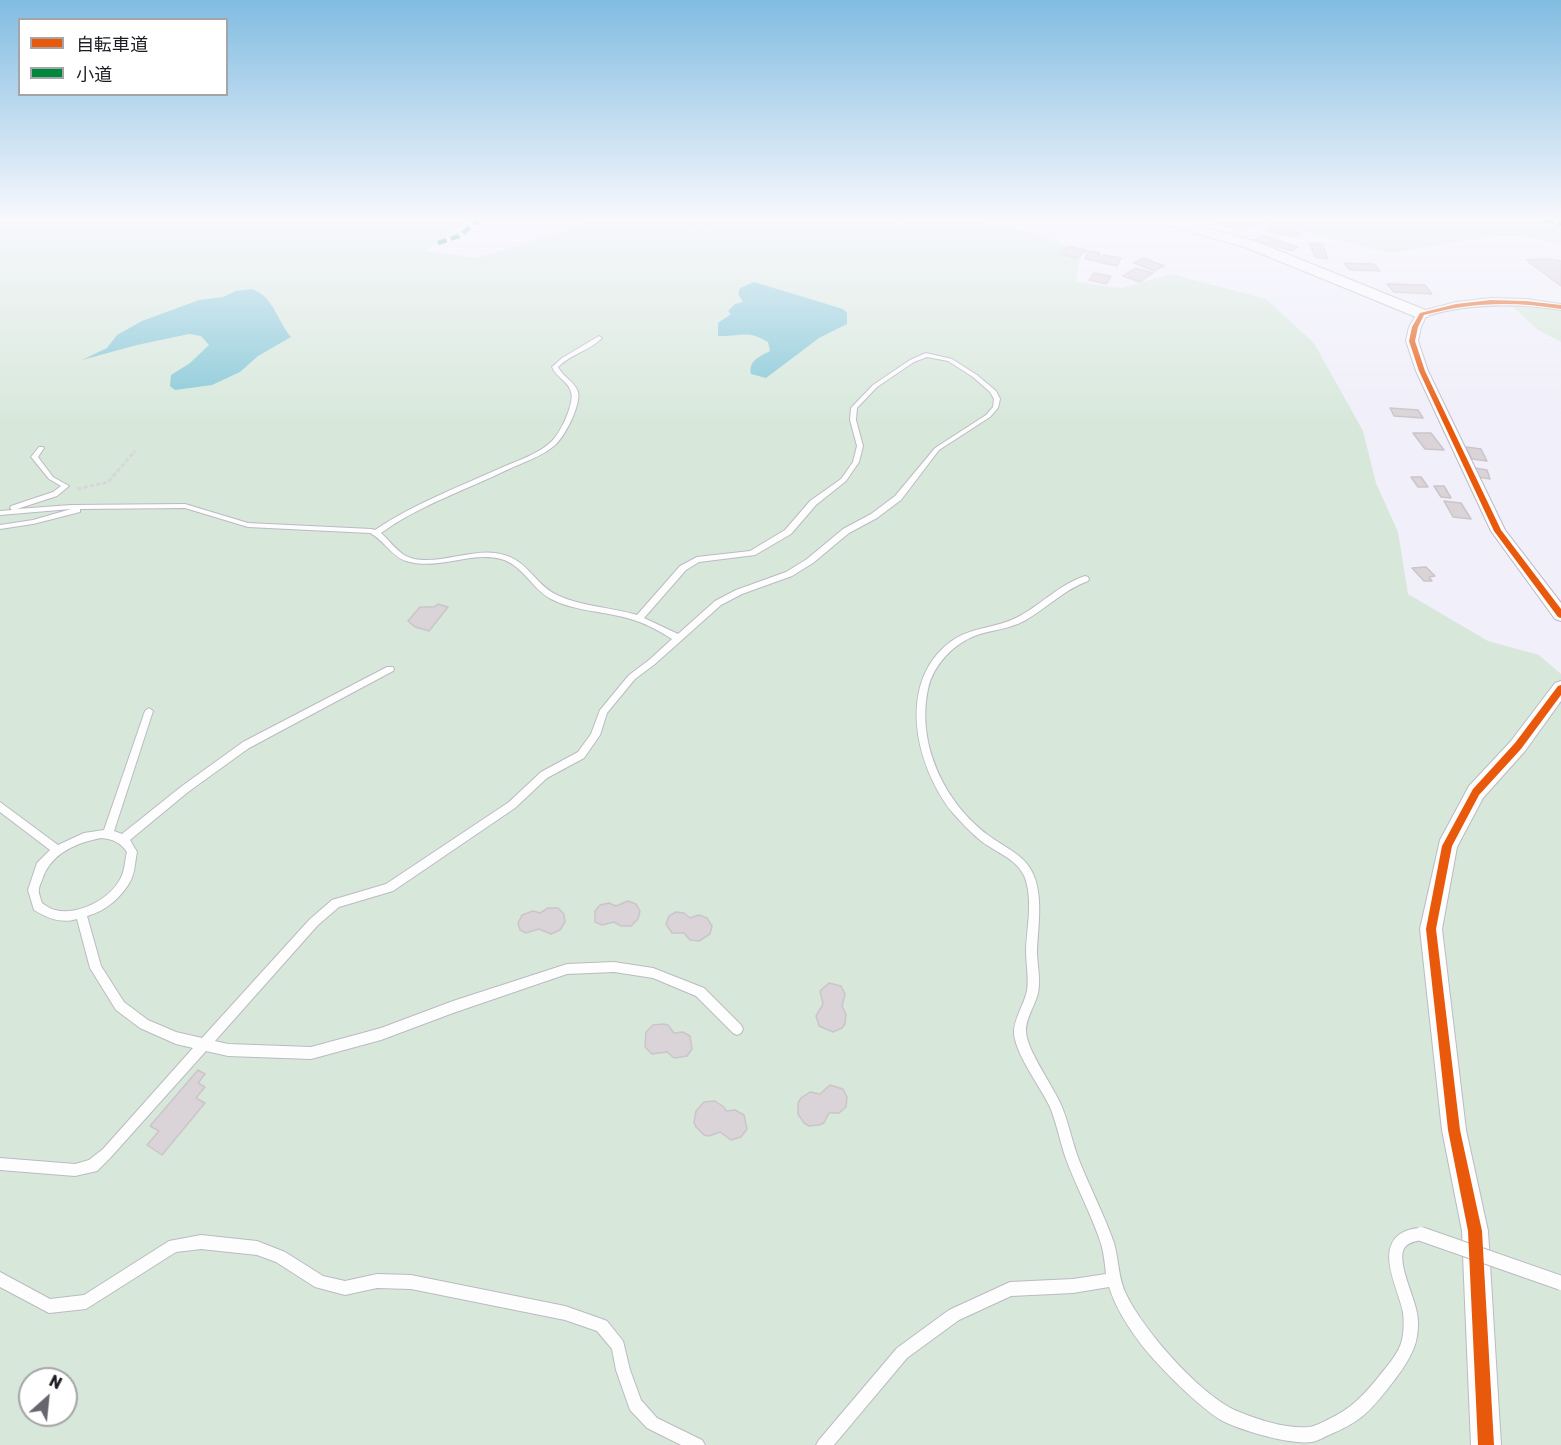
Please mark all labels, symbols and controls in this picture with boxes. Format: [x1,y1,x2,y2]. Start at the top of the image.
legend [18,18,228,96]
text: 自転車道 [76,34,148,56]
text: 小道 [76,64,112,86]
north arrow [18,1367,78,1427]
text: N [46,1371,65,1393]

